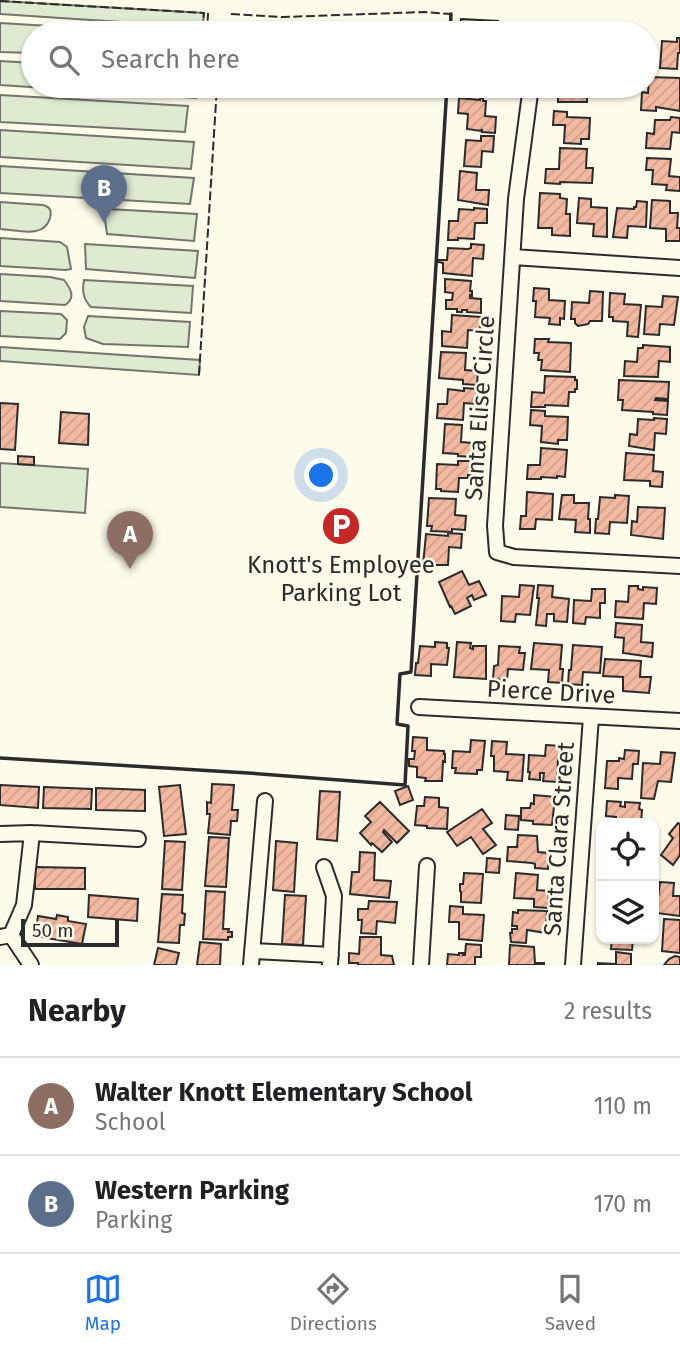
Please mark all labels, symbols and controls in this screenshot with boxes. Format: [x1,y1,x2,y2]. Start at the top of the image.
search box [21,21,659,98]
icon: search [45,41,83,79]
text: Search here [101,44,240,75]
pin: B [81,165,127,223]
street label: Santa Elise Circle [460,315,500,501]
your location [304,458,338,492]
parking icon: Knott's Employee Parking Lot [320,505,362,547]
pin: A [107,511,153,569]
place label: Knott's Employee Parking Lot [247,551,435,607]
street label: Pierce Drive [486,675,616,709]
street label: Santa Clara Street [538,741,580,937]
map controls [596,818,659,944]
button: locate [596,818,659,881]
button: layers [596,881,659,944]
scale bar [21,916,119,948]
text: 50 m [32,919,73,942]
text: Nearby [28,993,126,1029]
text: 2 results [564,997,652,1025]
text: Walter Knott Elementary School [95,1077,473,1108]
text: A [44,1092,58,1120]
text: 110 m [594,1092,652,1120]
text: School [95,1108,166,1136]
text: Western Parking [95,1175,289,1206]
text: B [44,1190,58,1218]
text: 170 m [593,1190,652,1218]
text: Parking [95,1206,172,1234]
tab: Map [84,1270,122,1335]
tab: Directions [290,1270,377,1335]
tab: Saved [545,1270,596,1335]

